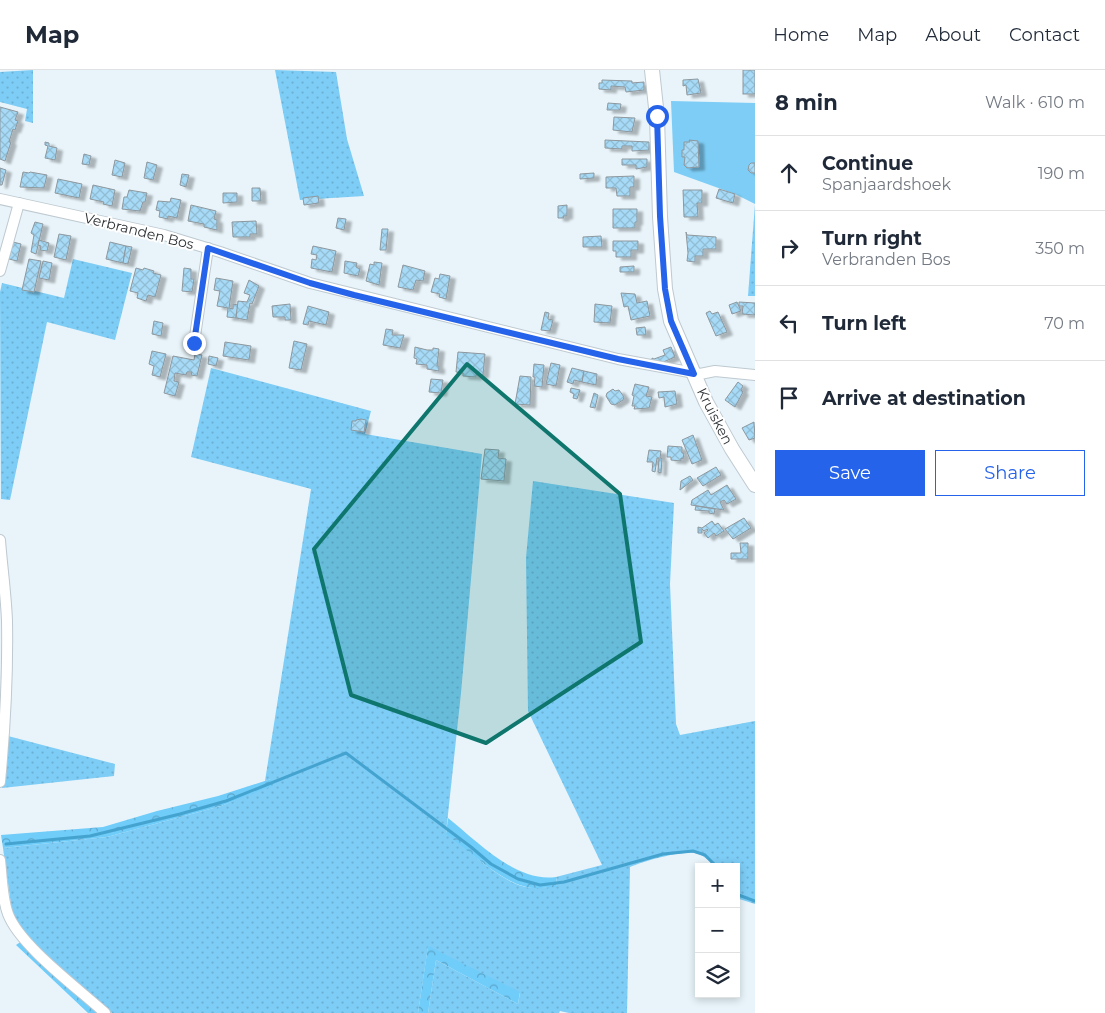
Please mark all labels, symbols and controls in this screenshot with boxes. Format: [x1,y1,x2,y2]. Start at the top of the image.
text: Map [25,20,79,49]
text: Home [773,24,829,46]
text: Map [857,24,897,46]
text: About [925,24,981,46]
text: Contact [1009,24,1080,46]
text: 8 min [775,90,838,115]
text: Walk · 610 m [985,93,1085,112]
route start [646,105,669,128]
text: Continue [822,152,913,175]
icon: ahead [775,159,803,187]
text: 190 m [1038,164,1085,183]
text: Spanjaardshoek [822,175,951,194]
street label: Verbranden Bos [82,209,196,253]
text: Turn right [822,227,922,250]
icon: right [775,234,803,262]
text: 350 m [1035,239,1085,258]
text: Verbranden Bos [822,250,951,269]
icon: left [775,309,803,337]
text: Turn left [822,312,907,335]
text: 70 m [1044,314,1085,333]
route end [183,332,206,355]
icon: arrive [775,384,803,412]
street label: Kruisken [693,385,737,447]
text: Arrive at destination [822,387,1026,410]
button: Save [775,450,925,496]
button: Share [935,450,1085,496]
map controls [695,863,740,998]
button: + [695,863,740,908]
button: − [695,908,740,953]
button: layers [695,953,740,998]

